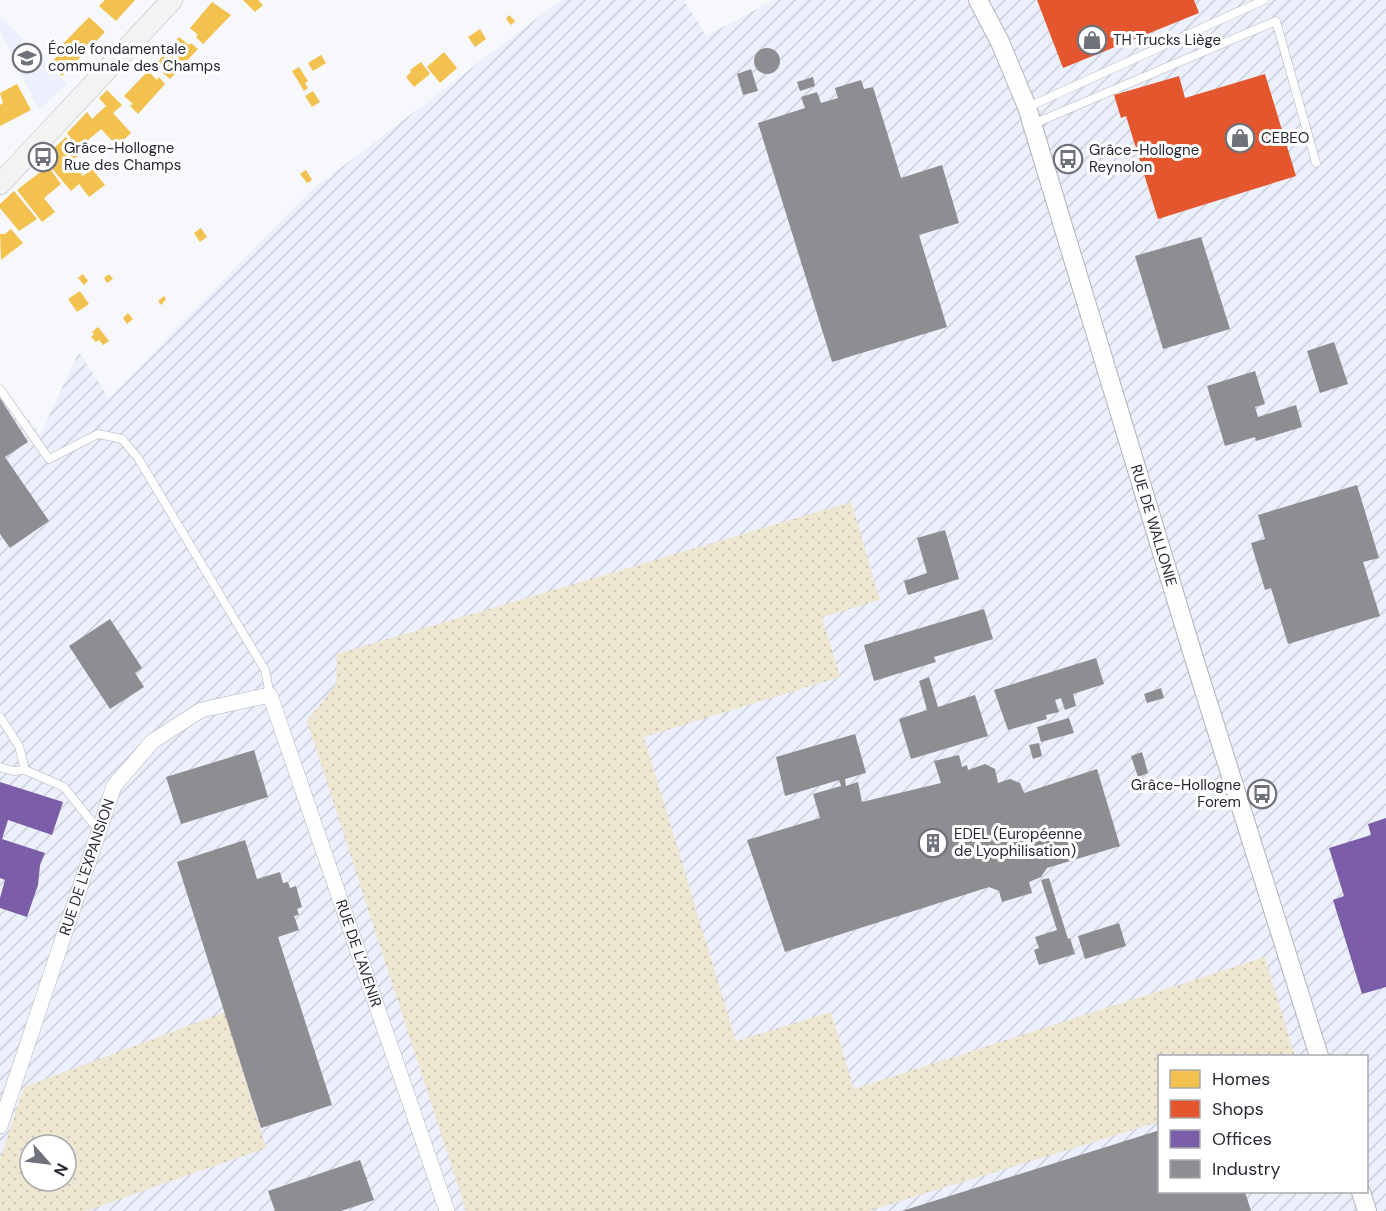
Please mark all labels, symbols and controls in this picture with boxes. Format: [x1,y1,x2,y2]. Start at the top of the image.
shop icon: TH Trucks Liège [1076,24,1108,56]
place label: TH Trucks Liège [1113,30,1221,50]
place label: École fondamentale communale des Champs [48,39,221,76]
school or university icon: École fondamentale communale des Champs [11,42,43,74]
shop icon: CEBEO [1224,122,1256,154]
place label: CEBEO [1261,128,1309,148]
place label: Grâce-Hollogne Rue des Champs [64,138,181,175]
place label: Grâce-Hollogne Reynolon [1089,140,1199,177]
bus stop icon: Grâce-Hollogne Rue des Champs [27,141,59,173]
bus stop icon: Grâce-Hollogne Reynolon [1052,143,1084,175]
street label: RUE DE WALLONIE [1126,462,1182,589]
place label: Grâce-Hollogne Forem [1131,775,1241,812]
bus stop icon: Grâce-Hollogne Forem [1246,778,1278,810]
street label: RUE DE L'EXPANSION [55,796,119,938]
place label: EDEL (Européenne de Lyophilisation) [954,824,1082,861]
building icon: EDEL (Européenne de Lyophilisation) [917,827,949,859]
street label: RUE DE L'AVENIR [331,897,386,1010]
legend [1158,1055,1368,1193]
text: Homes [1212,1067,1270,1091]
text: Shops [1212,1097,1264,1121]
text: Offices [1212,1127,1272,1151]
north arrow [18,1133,78,1193]
text: Industry [1212,1157,1281,1181]
text: N [49,1160,73,1180]

